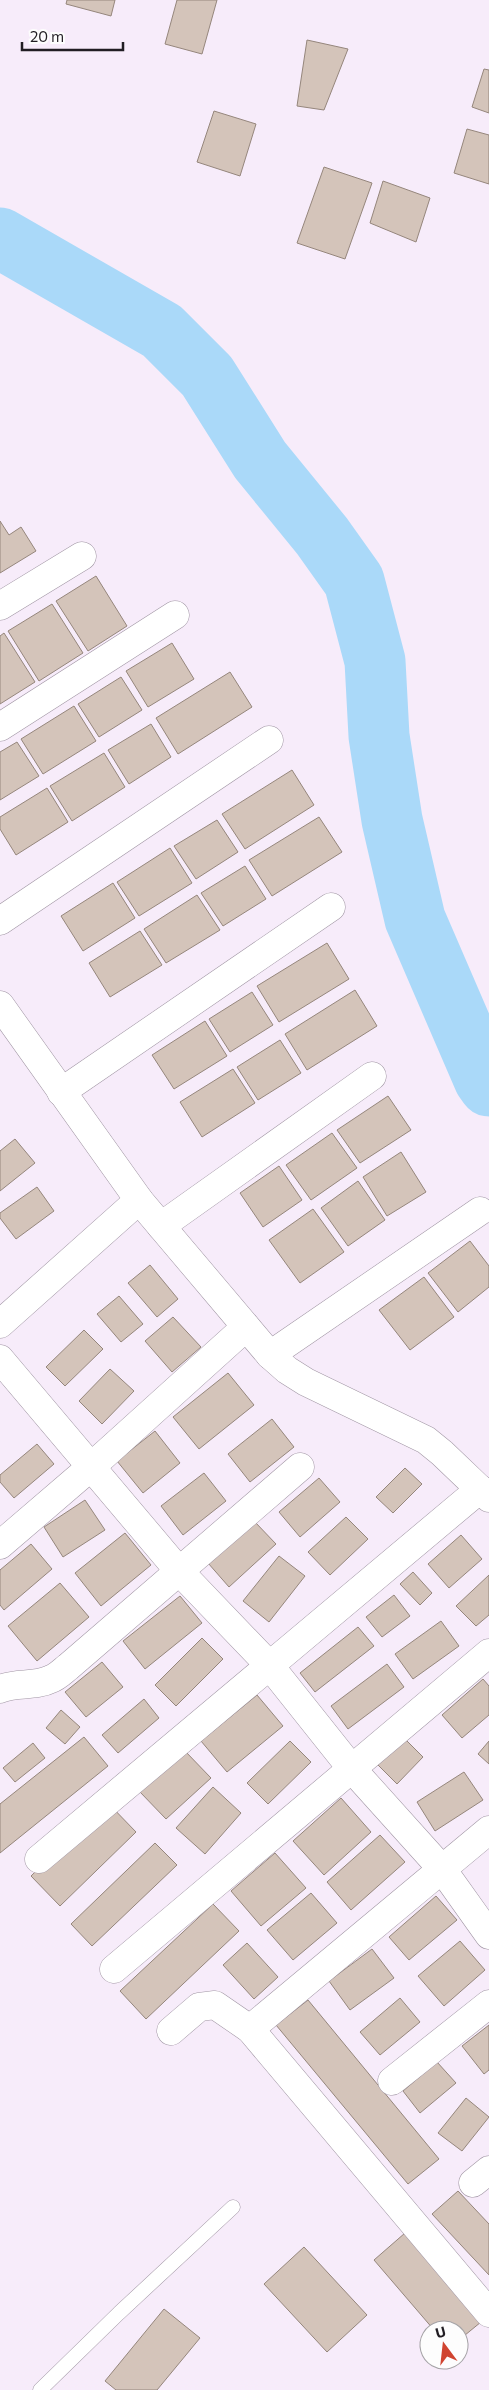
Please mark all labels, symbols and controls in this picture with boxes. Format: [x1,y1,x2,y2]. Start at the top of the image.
scale bar [22,20,124,52]
text: 20 m [30,27,64,45]
north arrow [419,2320,469,2370]
text: U [433,2322,448,2341]

